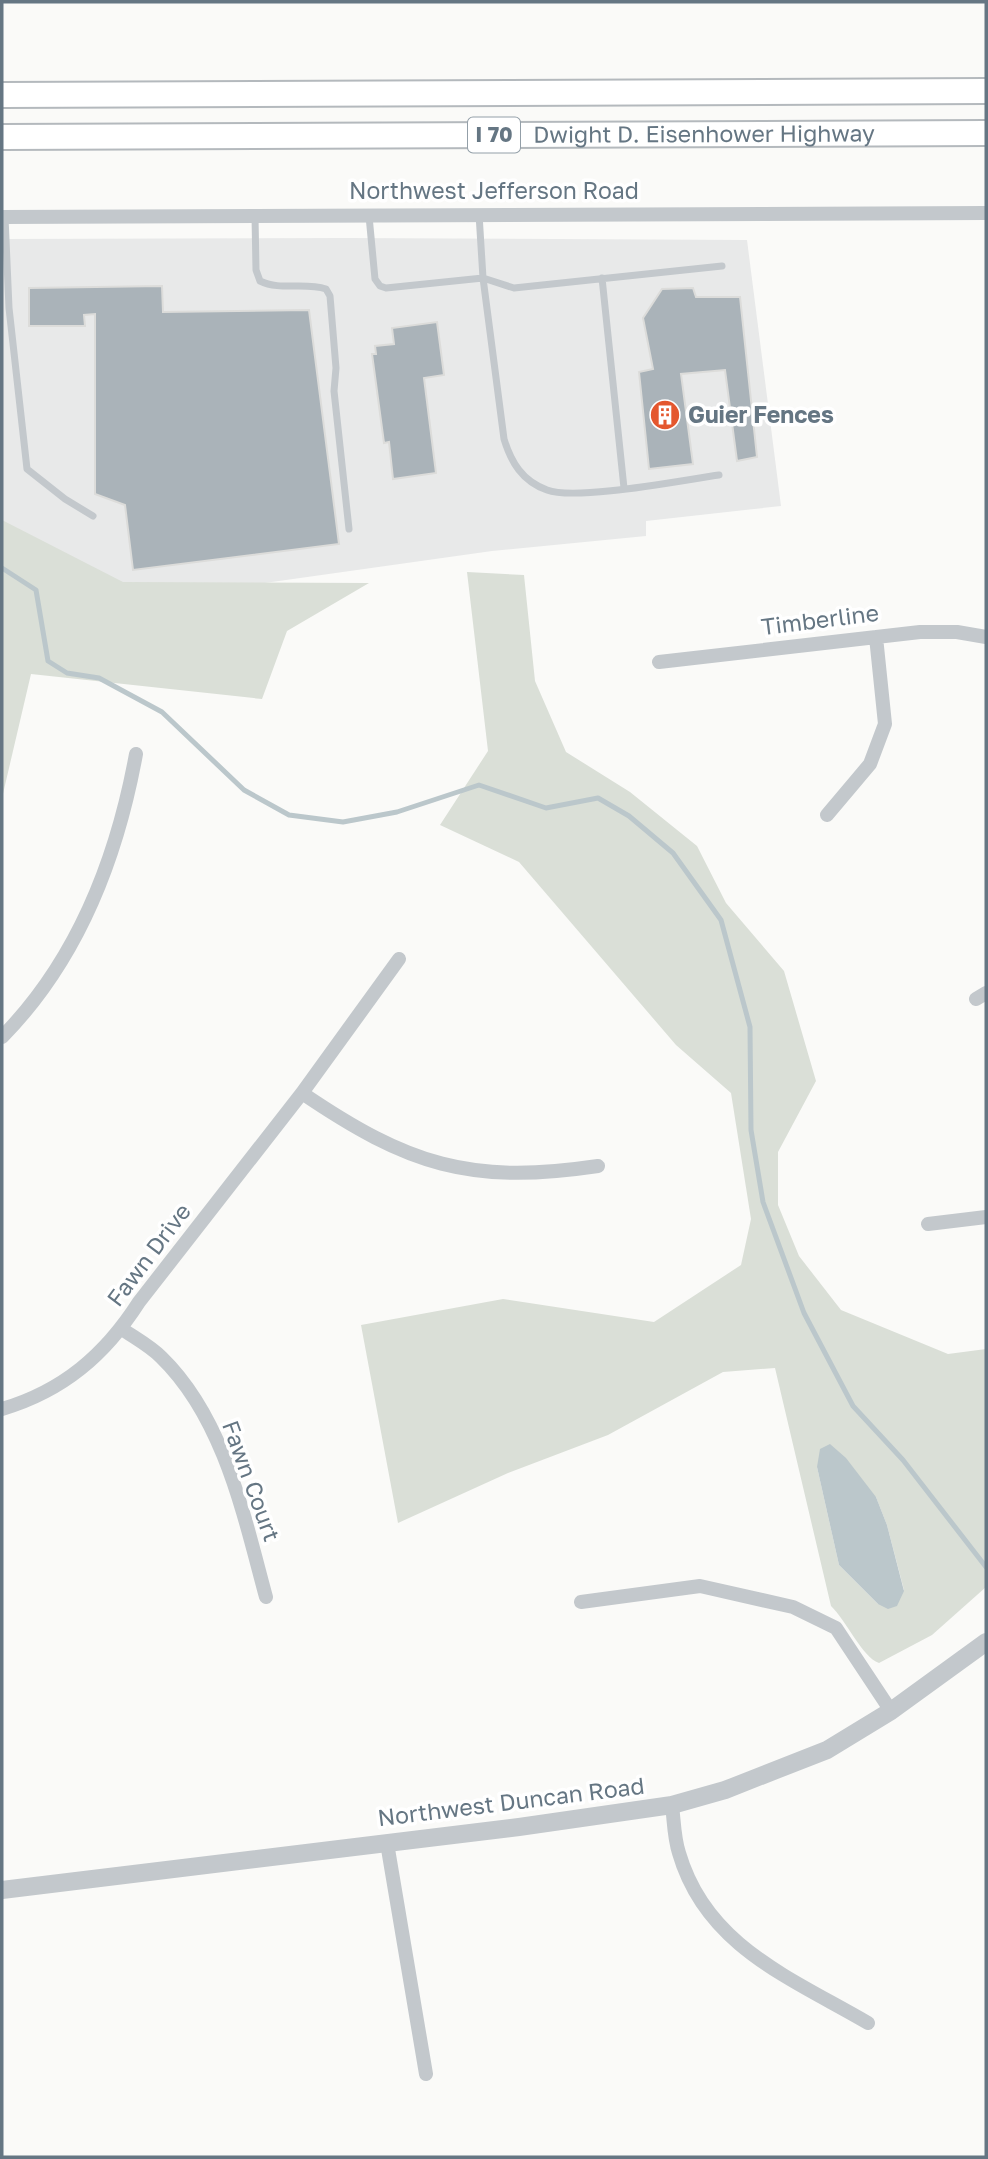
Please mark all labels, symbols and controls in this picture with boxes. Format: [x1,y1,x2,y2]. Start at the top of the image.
road number: I 70 [468,118,520,152]
street label: Dwight D. Eisenhower Highway [533,118,875,148]
street label: Northwest Jefferson Road [349,176,639,204]
building icon: Guier Fences [648,398,682,432]
place label: Guier Fences [688,400,834,428]
street label: Timberline [759,598,880,640]
street label: Fawn Drive [100,1197,196,1311]
street label: Fawn Court [217,1416,287,1545]
street label: Northwest Duncan Road [376,1771,646,1831]

